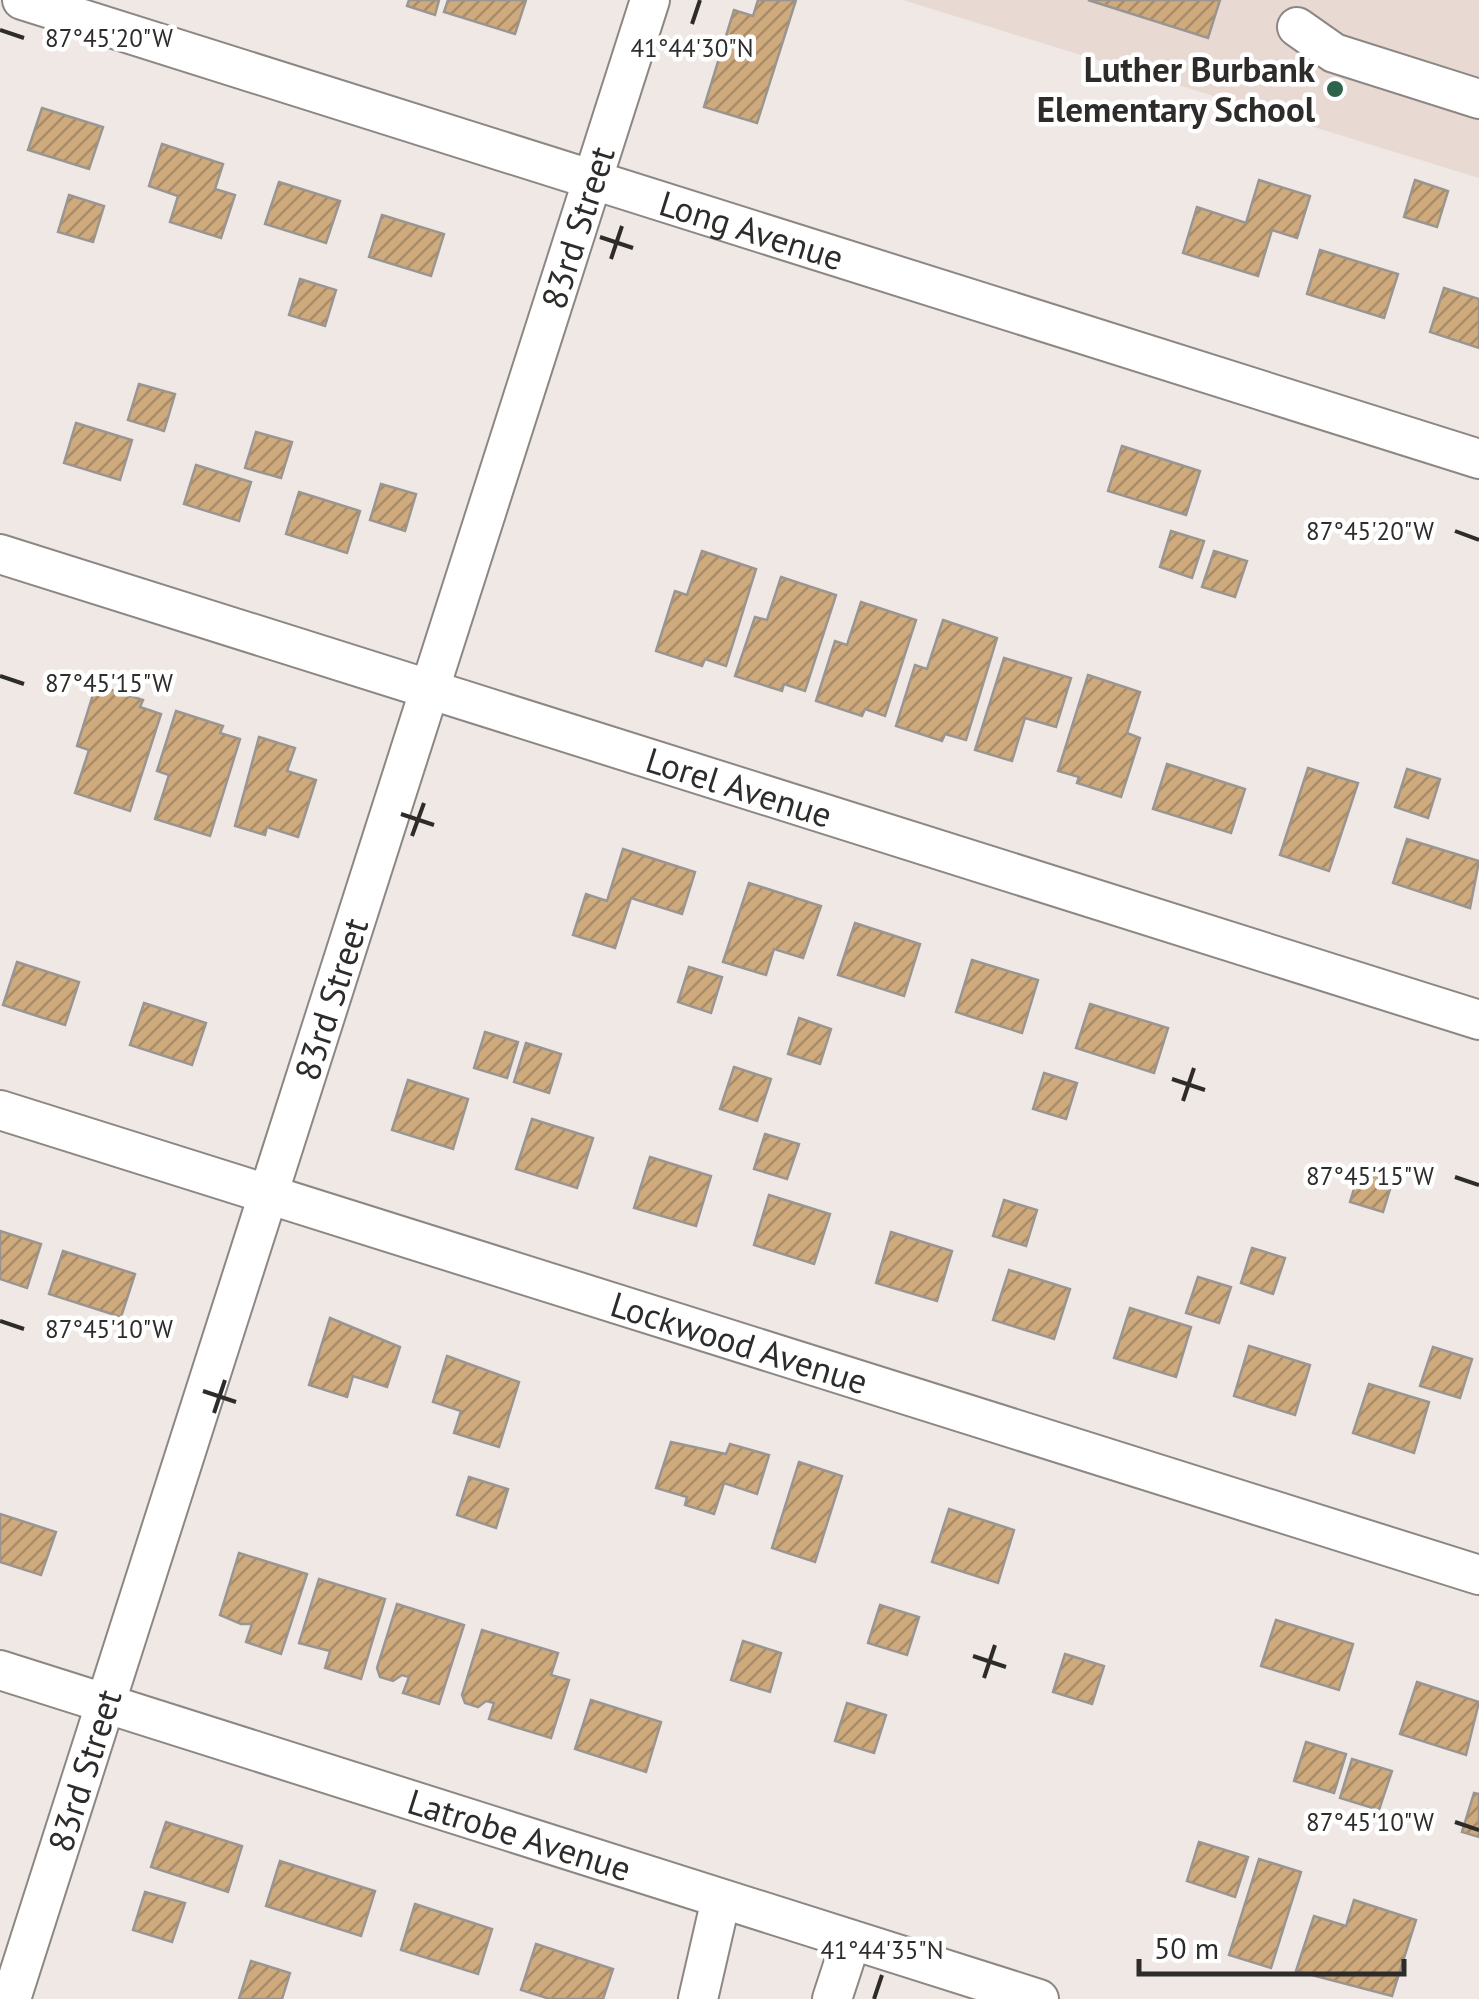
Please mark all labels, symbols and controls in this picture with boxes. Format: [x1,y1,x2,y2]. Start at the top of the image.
text: 87°45'20"W [45,22,173,54]
text: 41°44'30"N [630,32,754,64]
place label: Luther Burbank Elementary School [1037,46,1316,132]
marker: Luther Burbank Elementary School [1324,78,1346,100]
street label: 83rd Street [530,140,625,314]
street label: Long Avenue [654,179,849,280]
text: 87°45'20"W [1306,515,1434,547]
text: 87°45'15"W [45,667,173,699]
street label: Lorel Avenue [641,736,838,838]
street label: 83rd Street [283,912,378,1086]
text: 87°45'15"W [1306,1160,1434,1192]
street label: Lockwood Avenue [605,1281,873,1404]
text: 87°45'10"W [45,1313,173,1345]
street label: 83rd Street [37,1683,132,1857]
street label: Latrobe Avenue [402,1778,637,1891]
text: 87°45'10"W [1306,1806,1434,1838]
scale bar [1139,1914,1404,1976]
text: 50 m [1154,1928,1219,1967]
text: 41°44'35"N [820,1934,944,1966]

